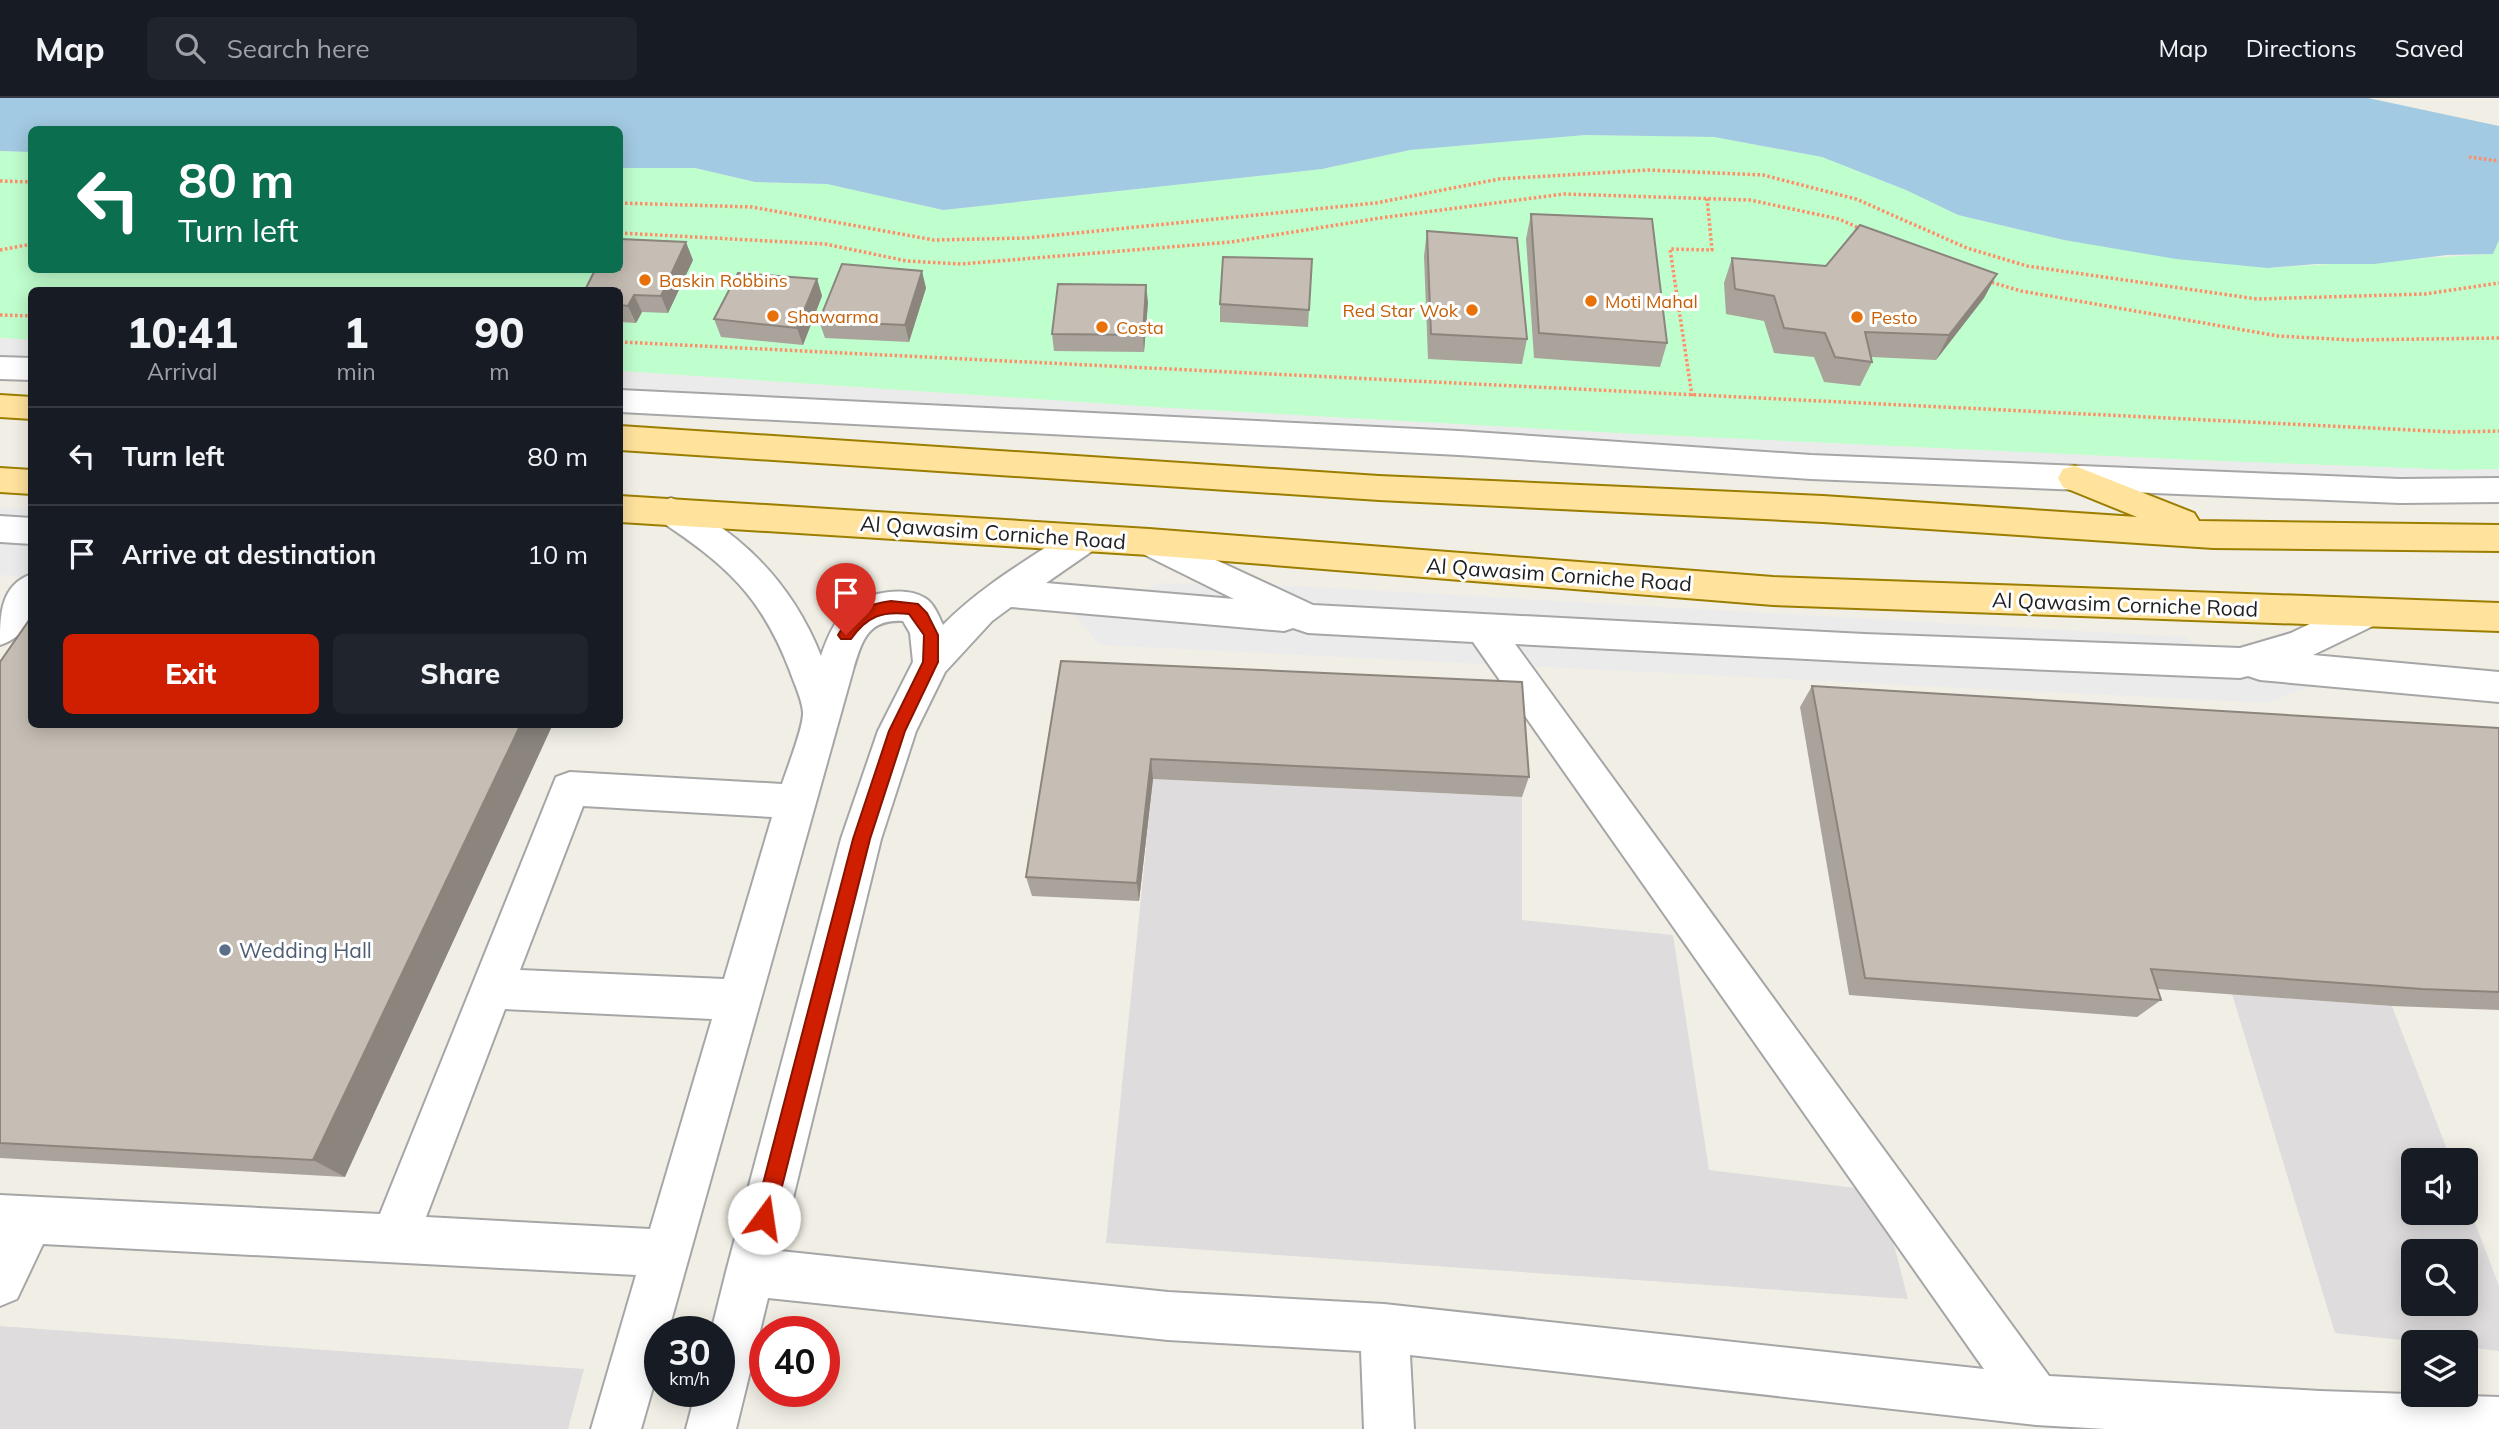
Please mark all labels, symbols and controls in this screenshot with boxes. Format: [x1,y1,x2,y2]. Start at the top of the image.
search box [147,17,637,80]
text: Map [35,28,105,69]
icon: search [171,29,209,67]
text: Search here [227,32,370,65]
text: Map [2158,33,2208,63]
text: Directions [2246,33,2357,63]
text: Saved [2395,33,2464,63]
text: 80 m [178,149,294,210]
icon: left [63,154,154,245]
text: Turn left [178,210,298,250]
place label: Baskin Robbins [659,269,788,292]
marker: Baskin Robbins [637,272,653,288]
place label: Moti Mahal [1605,290,1698,313]
marker: Moti Mahal [1583,293,1599,309]
place label: Red Star Wok [1342,299,1459,322]
marker: Red Star Wok [1464,302,1480,318]
place label: Shawarma [787,305,879,328]
text: 10:41 [126,306,238,359]
text: 1 [344,306,369,359]
text: 90 [474,306,525,359]
place label: Pesto [1871,306,1917,329]
marker: Shawarma [765,308,781,324]
marker: Pesto [1849,309,1865,325]
place label: Costa [1116,316,1164,339]
marker: Costa [1094,319,1110,335]
text: Arrival [147,357,217,386]
text: min [337,357,376,386]
text: m [489,357,509,386]
icon: left [63,437,101,475]
text: Turn left [122,440,224,473]
text: 80 m [527,440,588,473]
street label: Al Qawasim Corniche Road [859,510,1127,554]
icon: arrive [63,535,101,573]
text: Arrive at destination [122,538,377,571]
text: 10 m [527,538,588,571]
street label: Al Qawasim Corniche Road [1425,552,1693,596]
pin [816,563,876,635]
icon: arrive [827,574,865,612]
street label: Al Qawasim Corniche Road [1992,586,2258,622]
button: Exit [63,634,319,714]
button: Share [333,634,588,714]
place label: Wedding Hall [239,937,372,963]
marker: Wedding Hall [217,942,233,958]
map controls [2401,1148,2478,1407]
button: sound [2401,1148,2478,1225]
position arrow [727,1181,801,1255]
button: search [2401,1239,2478,1316]
speed limit sign: 40 [749,1316,840,1407]
text: 30 [668,1330,711,1374]
button: layers [2401,1330,2478,1407]
text: km/h [669,1367,710,1390]

